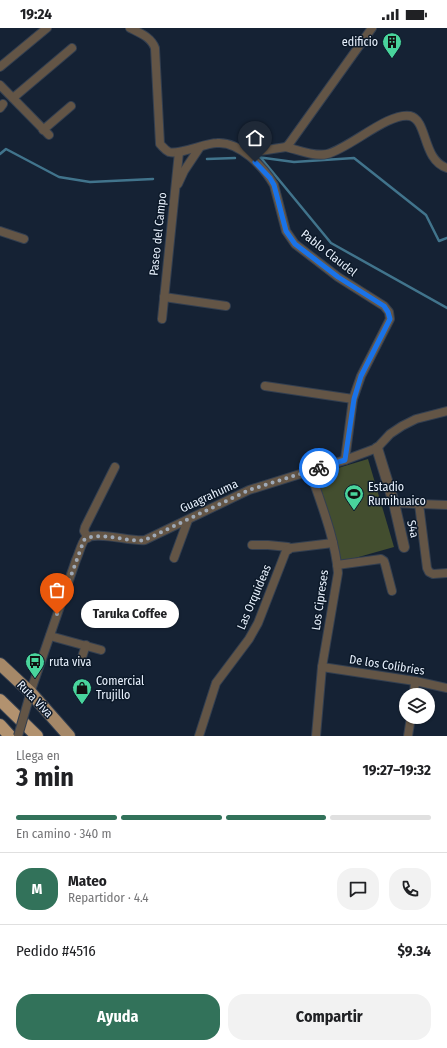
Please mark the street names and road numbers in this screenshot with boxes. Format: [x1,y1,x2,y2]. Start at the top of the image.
street label: Paseo del Campo [147,192,169,276]
street label: Pablo Claudel [298,227,360,279]
street label: Guagrahuma [178,477,240,515]
street label: S4a [404,519,422,539]
street label: Las Orquideas [234,562,274,632]
street label: Los Cipreses [309,569,331,631]
street label: De los Colibries [348,652,426,678]
street label: Ruta Viva [14,678,56,720]

